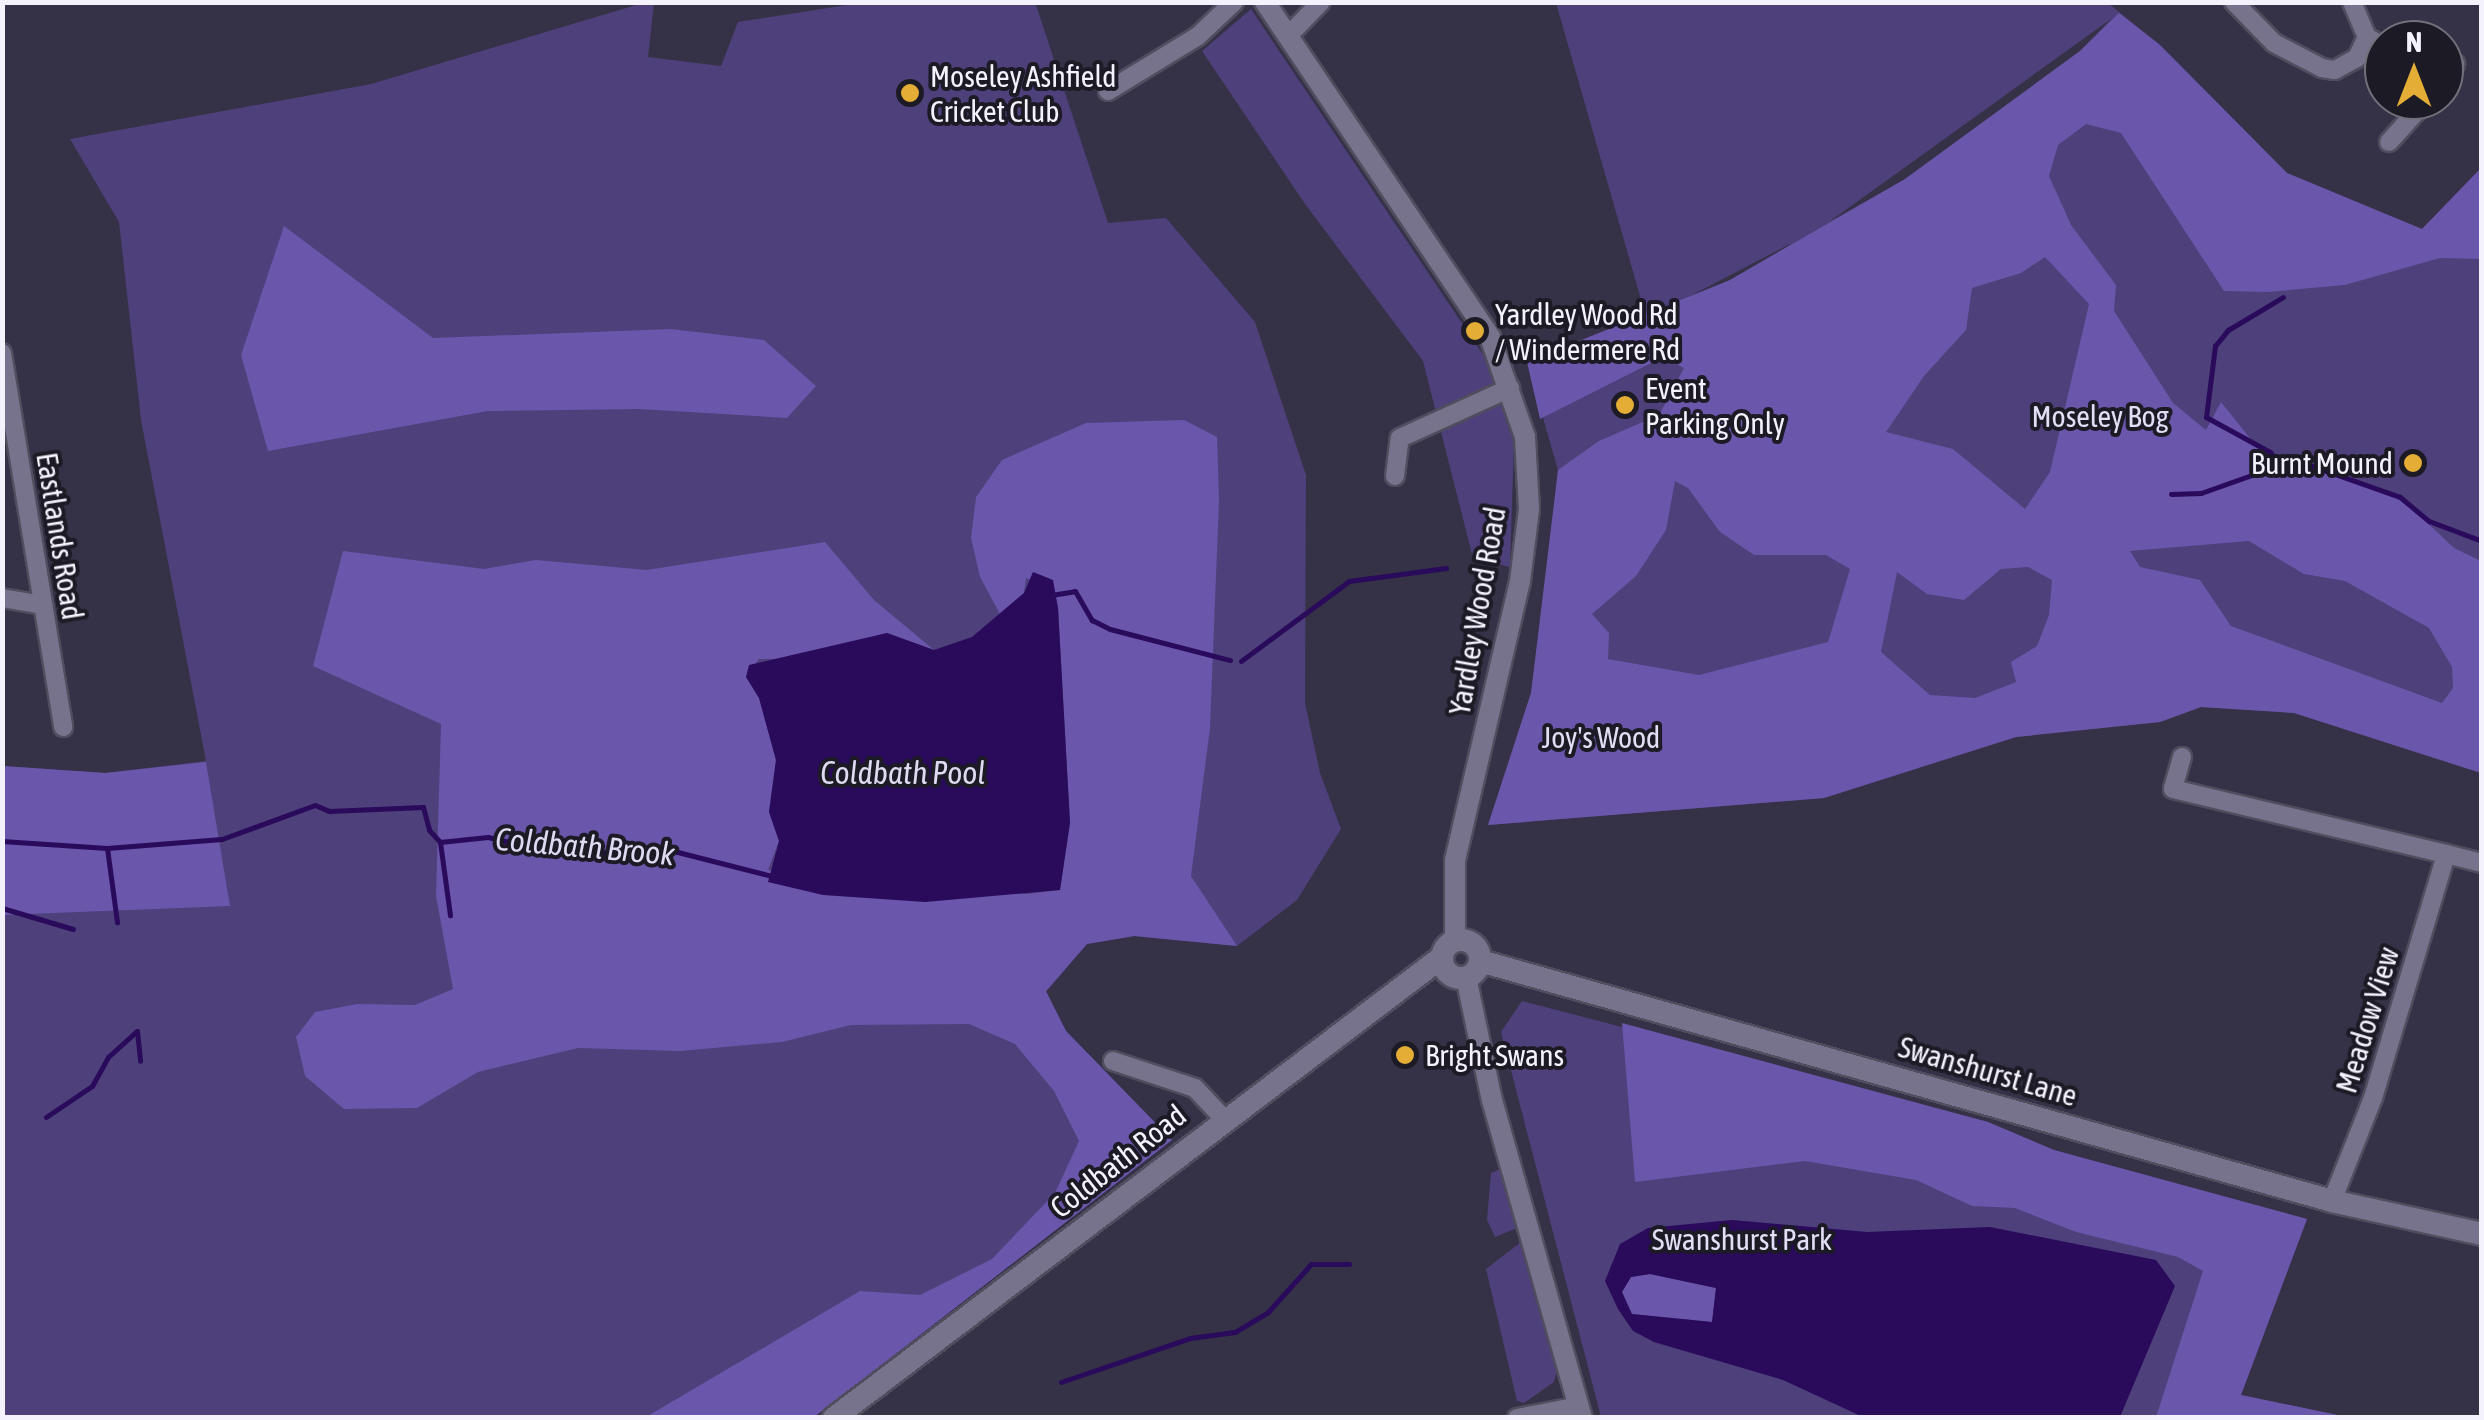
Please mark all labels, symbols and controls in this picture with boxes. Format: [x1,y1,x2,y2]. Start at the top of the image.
north arrow [2364,20,2464,120]
text: N [2406,26,2422,58]
place label: Moseley Ashfield Cricket Club [930,58,1116,128]
marker: Moseley Ashfield Cricket Club [899,82,921,104]
place label: Yardley Wood Rd / Windermere Rd [1495,296,1680,366]
marker: Yardley Wood Rd / Windermere Rd [1464,320,1486,342]
place label: Event Parking Only [1645,370,1785,440]
marker: Event Parking Only [1614,394,1636,416]
park label: Moseley Bog [2031,398,2169,434]
place label: Burnt Mound [2251,445,2393,481]
street label: Eastlands Road [29,450,91,622]
marker: Burnt Mound [2402,452,2424,474]
street label: Yardley Wood Road [1441,504,1513,718]
park label: Joy's Wood [1542,719,1660,755]
water label: Coldbath Pool [820,754,986,792]
water label: Coldbath Brook [494,820,676,874]
street label: Meadow View [2328,943,2406,1097]
street label: Swanshurst Lane [1895,1028,2081,1114]
place label: Bright Swans [1425,1037,1564,1073]
marker: Bright Swans [1394,1044,1416,1066]
street label: Coldbath Road [1043,1097,1193,1225]
park label: Swanshurst Park [1652,1221,1832,1257]

